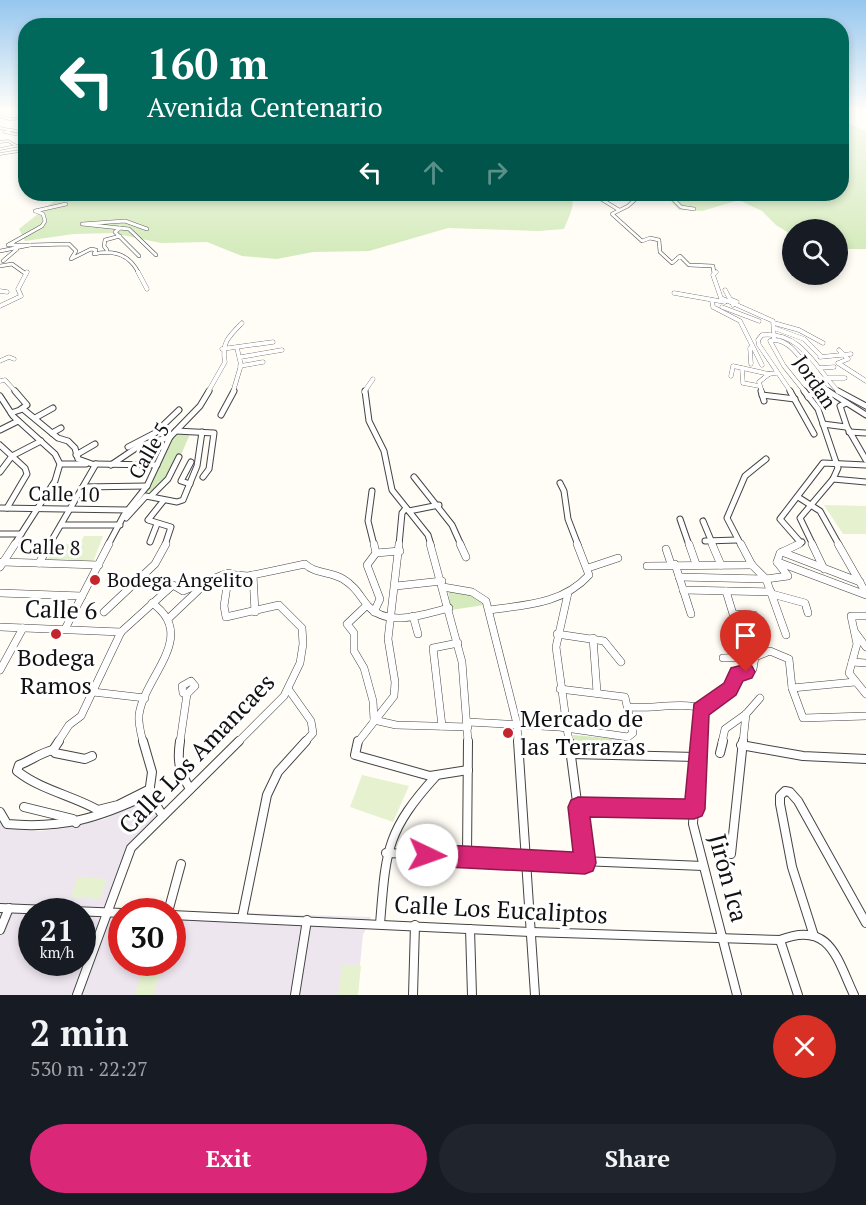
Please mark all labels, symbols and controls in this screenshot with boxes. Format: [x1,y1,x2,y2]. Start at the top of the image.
text: 160 m [147,35,268,91]
icon: left [48,42,126,120]
text: Avenida Centenario [147,89,383,125]
icon: left [354,156,387,189]
icon: ahead [417,156,450,189]
icon: right [480,156,513,189]
map controls [782,219,848,285]
button: search [782,219,848,285]
street label: Jordan [788,350,843,414]
street label: Calle 5 [122,418,175,484]
street label: Calle 10 [28,479,100,508]
street label: Calle 8 [19,532,81,561]
place label: Bodega Angelito [107,566,253,593]
marker: Bodega Angelito [88,573,102,587]
street label: Calle 6 [24,592,98,626]
pin [720,610,771,672]
icon: arrive [729,619,762,652]
marker: Bodega Ramos [49,627,63,641]
place label: Bodega Ramos [17,641,95,701]
street label: Calle Los Amancaes [111,666,281,840]
place label: Mercado de las Terrazas [520,702,646,762]
marker: Mercado de las Terrazas [501,726,515,740]
position arrow [395,823,459,887]
street label: Jirón Ica [702,830,756,925]
street label: Calle Los Eucaliptos [393,887,609,931]
speed limit sign: 30 [108,898,186,976]
text: 21 [40,910,74,950]
text: km/h [40,942,74,962]
text: 2 min [30,1009,128,1056]
button: close [773,1015,836,1078]
text: 530 m · 22:27 [30,1055,148,1082]
button: Exit [30,1124,427,1193]
button: Share [439,1124,836,1193]

